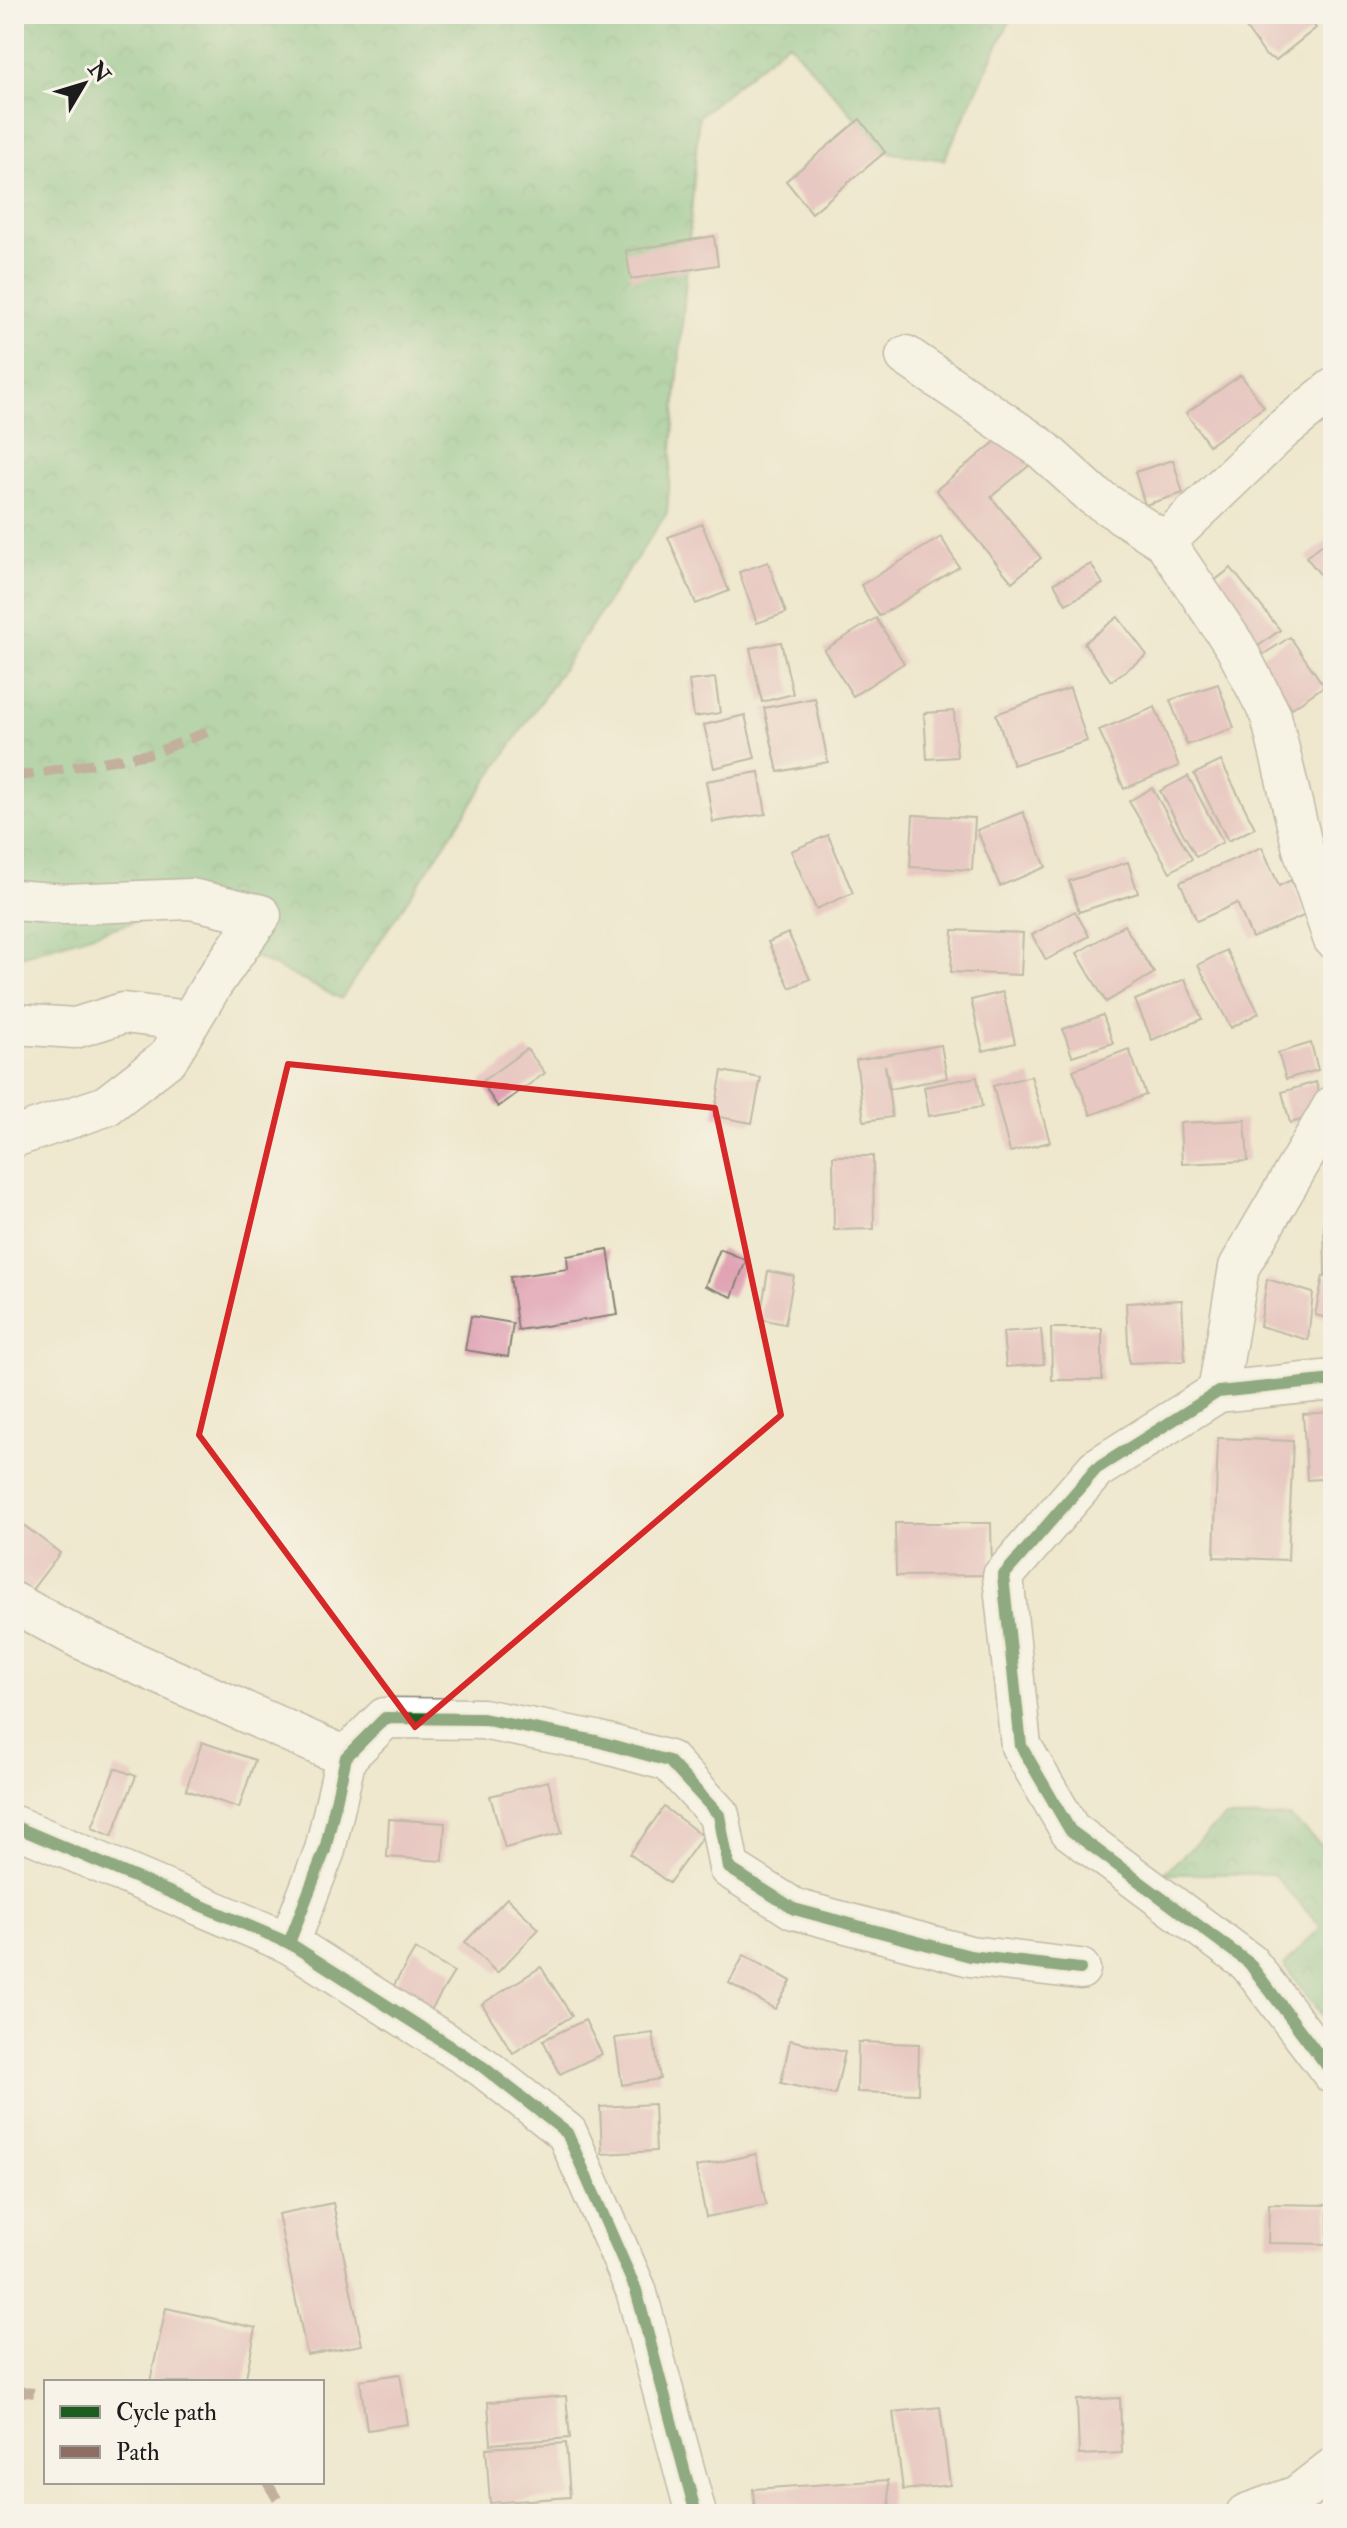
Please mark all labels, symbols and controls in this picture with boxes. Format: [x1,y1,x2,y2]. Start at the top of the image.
north arrow [44,44,124,124]
text: N [81,55,116,89]
legend [44,2380,324,2484]
text: Cycle path [116,2397,217,2428]
text: Path [116,2437,160,2468]

